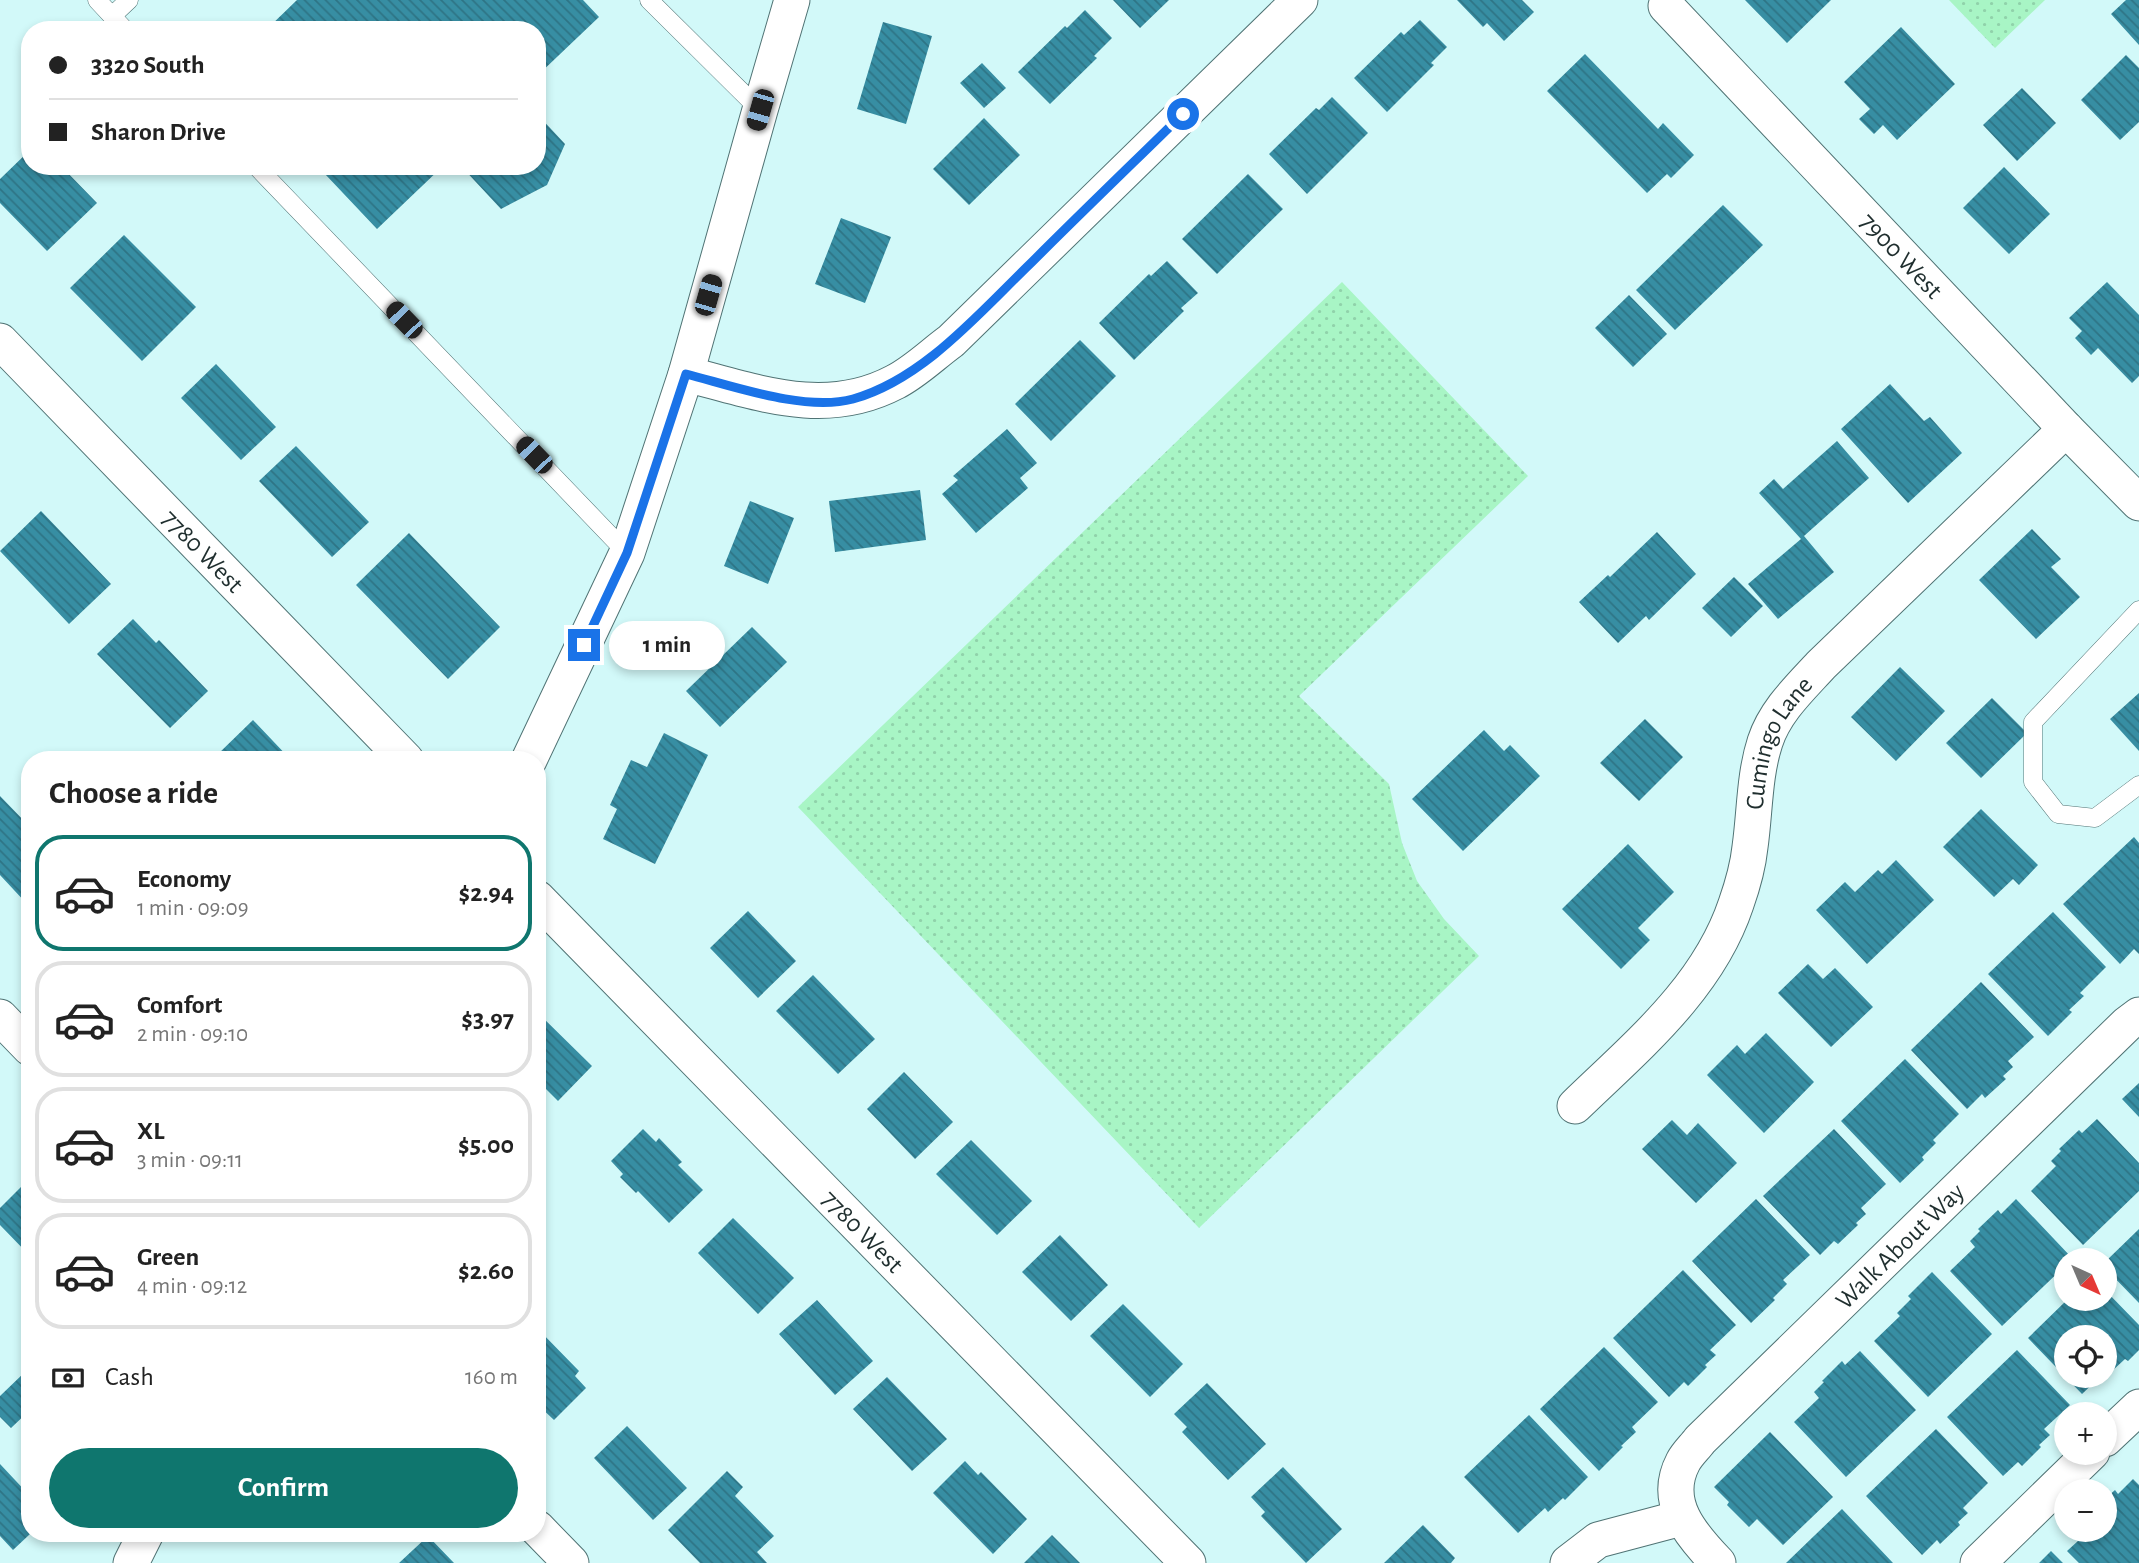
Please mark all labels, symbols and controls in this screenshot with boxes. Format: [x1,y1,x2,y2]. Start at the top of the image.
text: 3320 South [91,52,205,78]
car [745,87,776,133]
route start [1167,98,1199,130]
text: Sharon Drive [91,119,226,145]
street label: 7900 West [1855,208,1947,304]
car [693,272,724,318]
car [382,298,427,342]
car [512,433,557,477]
street label: 7780 West [157,505,248,598]
callout: 1 min [608,620,724,670]
route end [568,629,600,661]
text: 1 min [643,634,691,657]
street label: Cumingo Lane [1742,671,1818,811]
text: Choose a ride [49,777,218,809]
icon: car [53,862,116,925]
text: Economy [137,866,231,892]
text: $2.94 [458,880,514,906]
text: 1 min · 09:09 [137,897,249,920]
icon: car [53,988,116,1051]
text: Comfort [137,992,222,1018]
text: $3.97 [461,1006,514,1032]
text: 2 min · 09:10 [137,1023,248,1046]
icon: car [53,1114,116,1177]
text: XL [137,1118,164,1144]
text: $5.00 [458,1132,514,1158]
text: 3 min · 09:11 [137,1149,243,1172]
street label: Walk About Way [1831,1178,1970,1314]
street label: 7780 West [817,1185,908,1278]
icon: car [53,1240,116,1303]
text: Green [137,1244,199,1270]
north arrow [2054,1248,2118,1311]
map controls [2054,1248,2117,1542]
text: $2.60 [458,1258,514,1284]
text: 4 min · 09:12 [137,1275,247,1298]
button: locate [2054,1325,2117,1388]
icon: cash [49,1359,87,1397]
text: Cash [105,1364,154,1390]
text: 160 m [465,1366,518,1389]
button: + [2054,1402,2117,1465]
button: Confirm [49,1448,518,1528]
button: − [2054,1479,2117,1542]

